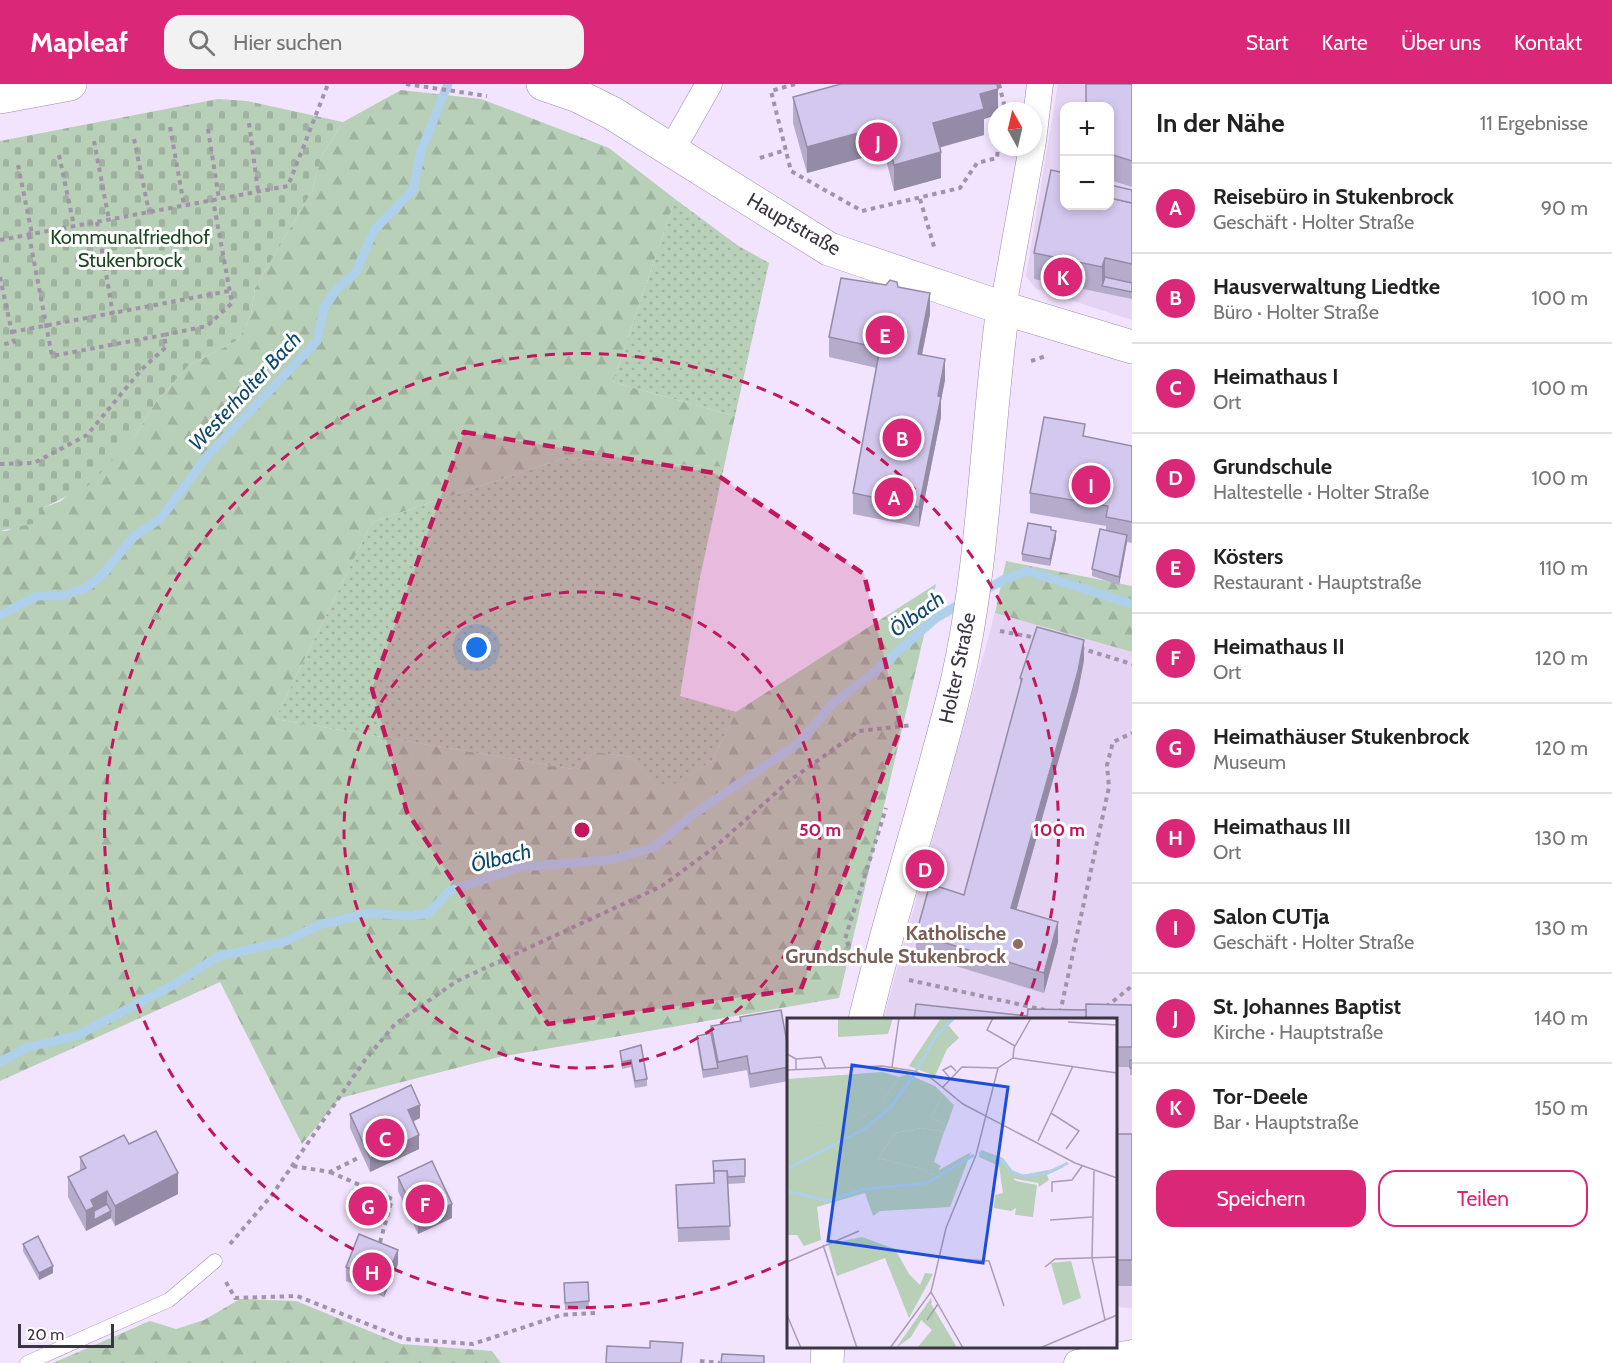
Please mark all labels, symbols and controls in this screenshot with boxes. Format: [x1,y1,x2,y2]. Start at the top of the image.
search box [164,15,584,69]
text: Mapleaf [30,25,128,59]
icon: search [185,26,218,59]
text: Hier suchen [233,29,342,56]
text: Start [1246,30,1289,55]
text: Karte [1322,30,1368,55]
text: Über uns [1401,30,1481,55]
text: Kontakt [1514,30,1582,55]
north arrow [988,102,1042,156]
map controls [1060,102,1114,210]
button: + [1060,102,1114,156]
text: In der Nähe [1156,107,1285,139]
text: 11 Ergebnisse [1480,111,1588,135]
pin: J [858,120,898,164]
button: − [1060,156,1114,210]
text: Reisebüro in Stukenbrock [1213,183,1454,210]
street label: Hauptstraße [743,188,845,260]
text: A [1169,196,1182,220]
text: 90 m [1541,196,1588,220]
text: Geschäft · Holter Straße [1213,210,1414,234]
park label: Kommunalfriedhof Stukenbrock [50,225,210,272]
pin: K [1044,254,1082,300]
text: Hausverwaltung Liedtke [1213,273,1440,300]
text: B [1169,286,1182,310]
text: 100 m [1532,286,1588,310]
text: Büro · Holter Straße [1213,300,1379,324]
pin: E [866,312,904,358]
water label: Westerholter Bach [183,326,306,455]
text: Heimathaus I [1213,363,1338,390]
text: C [1169,376,1182,400]
text: 100 m [1532,376,1588,400]
text: Ort [1213,390,1241,414]
pin: B [882,416,922,460]
text: Grundschule [1213,453,1332,480]
pin: I [1072,462,1110,508]
text: D [1168,466,1183,490]
text: 100 m [1532,466,1588,490]
pin: A [874,474,914,520]
text: Haltestelle · Holter Straße [1213,480,1429,504]
text: Kösters [1213,543,1283,570]
text: E [1170,556,1181,580]
text: 110 m [1539,556,1588,580]
text: Restaurant · Hauptstraße [1213,570,1422,594]
water label: Ölbach [885,585,949,642]
street label: Holter Straße [934,610,980,726]
your location [462,633,491,662]
text: Heimathaus II [1213,633,1345,660]
text: F [1170,646,1181,670]
text: 120 m [1535,646,1588,670]
text: Ort [1213,660,1241,684]
text: Heimathäuser Stukenbrock [1213,723,1470,750]
text: G [1169,736,1182,760]
text: 120 m [1535,736,1588,760]
text: Museum [1213,750,1286,774]
text: Heimathaus III [1213,813,1351,840]
text: 50 m [799,819,841,841]
text: 100 m [1033,819,1085,841]
centre of rings [572,820,592,840]
text: H [1168,826,1183,850]
text: 130 m [1535,826,1588,850]
water label: Ölbach [468,838,534,877]
text: Ort [1213,840,1241,864]
pin: D [906,846,944,892]
text: Salon CUTja [1213,903,1329,930]
text: I [1173,916,1178,940]
text: 130 m [1535,916,1588,940]
place label: Katholische Grundschule Stukenbrock [785,921,1006,968]
text: Geschäft · Holter Straße [1213,930,1414,954]
marker: Katholische Grundschule Stukenbrock [1011,937,1025,951]
text: St. Johannes Baptist [1213,993,1401,1020]
text: J [1173,1006,1178,1030]
text: 140 m [1534,1006,1588,1030]
inset map [787,1018,1117,1348]
text: Kirche · Hauptstraße [1213,1020,1383,1044]
text: Tor-Deele [1213,1083,1308,1110]
text: K [1169,1096,1182,1120]
text: 150 m [1535,1096,1588,1120]
text: Bar · Hauptstraße [1213,1110,1359,1134]
pin: C [366,1116,404,1160]
button: Speichern [1156,1170,1366,1227]
button: Teilen [1378,1170,1588,1227]
pin: F [406,1182,444,1226]
pin: G [348,1184,388,1228]
pin: H [352,1250,392,1294]
scale bar [18,1321,114,1348]
text: 20 m [27,1325,64,1344]

